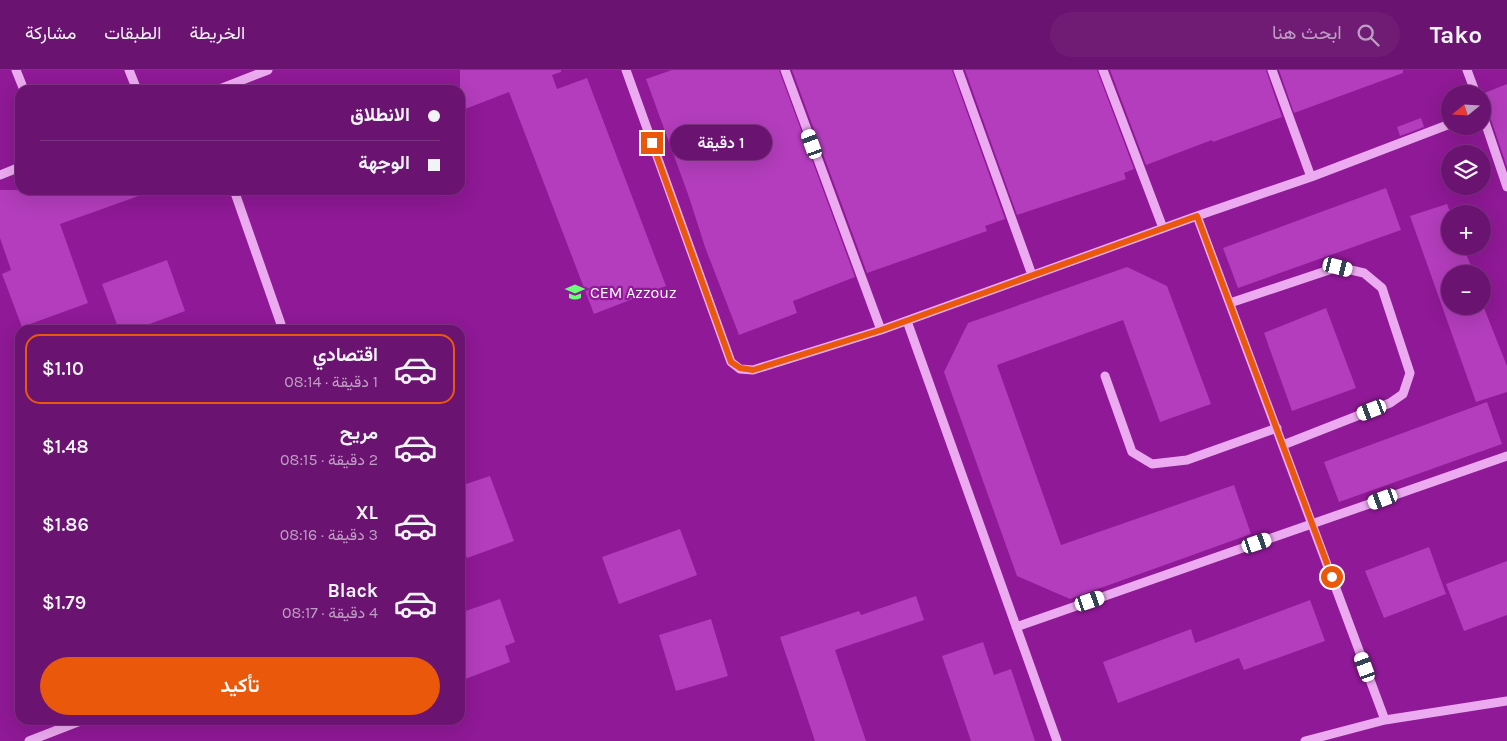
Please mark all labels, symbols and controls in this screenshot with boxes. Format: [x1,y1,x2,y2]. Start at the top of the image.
search box [1050,12,1400,57]
icon: search [1354,21,1382,49]
text: Tako [1430,21,1482,49]
text: مشاركة [25,22,76,44]
text: الطبقات [104,22,161,44]
text: الخريطة [189,22,245,44]
text: ابحث هنا [1272,22,1342,44]
north arrow [1441,85,1491,135]
map controls [1441,85,1491,315]
text: الانطلاق [350,104,410,126]
callout: 1 دقيقة [670,126,772,160]
car [799,127,824,161]
route end [641,132,663,154]
text: 1 دقيقة [697,133,745,152]
button: layers [1441,145,1491,195]
text: الوجهة [358,152,410,174]
button: + [1441,205,1491,255]
car [1321,256,1354,278]
button: − [1441,265,1491,315]
school or university icon: CEM Azzouz [564,281,586,303]
place label: CEM Azzouz [590,283,677,302]
text: اقتصادي [313,344,378,366]
icon: car [393,347,438,392]
text: $1.10 [42,358,84,380]
text: 1 دقيقة · 08:14 [284,372,378,391]
car [1355,398,1388,422]
text: مريح [340,422,378,444]
icon: car [393,425,438,470]
text: $1.48 [42,436,89,458]
text: 2 دقيقة · 08:15 [280,450,378,469]
car [1366,487,1399,511]
text: XL [356,502,378,524]
icon: car [393,503,438,548]
text: $1.86 [42,514,89,536]
text: 3 دقيقة · 08:16 [280,525,378,544]
car [1240,531,1273,555]
route start [1321,566,1343,588]
text: Black [327,580,378,602]
icon: car [393,581,438,626]
car [1073,589,1106,613]
text: $1.79 [42,592,86,614]
text: 4 دقيقة · 08:17 [282,603,378,622]
car [1352,650,1377,684]
button: تأكيد [40,657,440,715]

